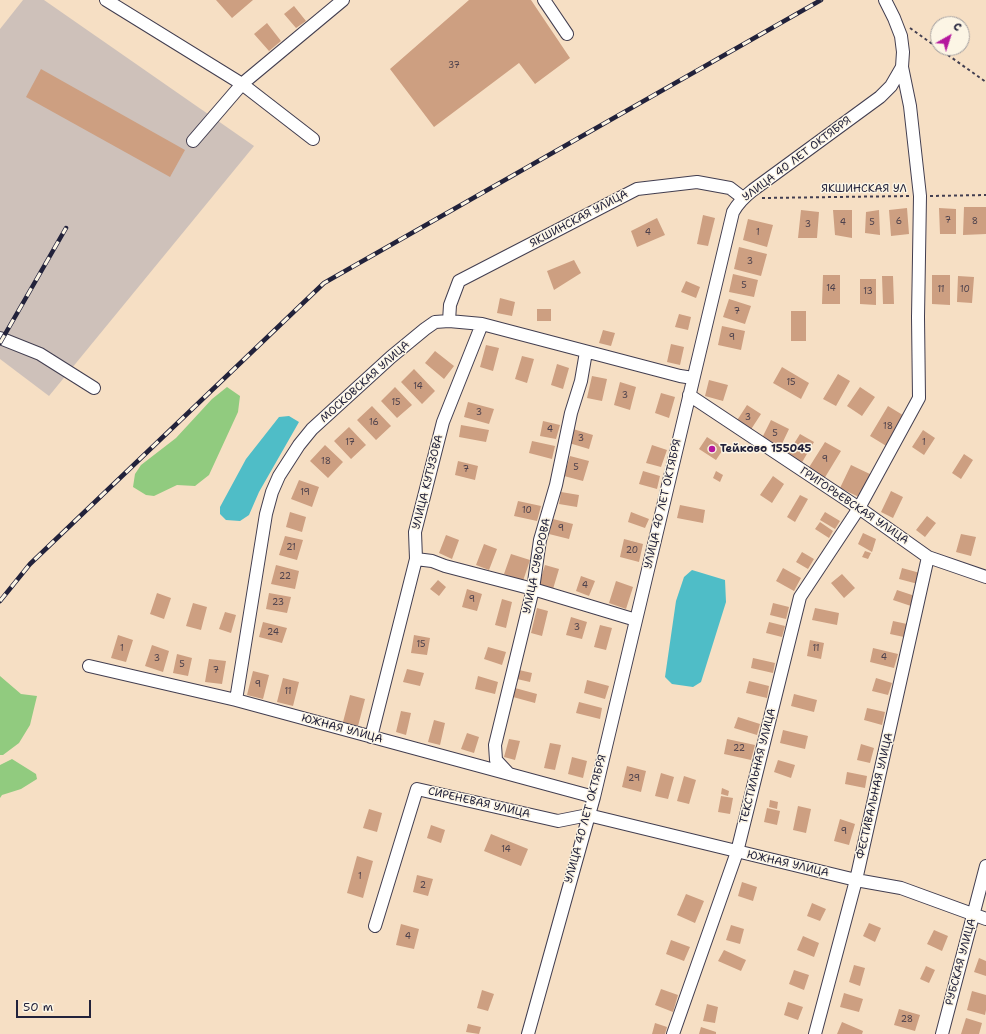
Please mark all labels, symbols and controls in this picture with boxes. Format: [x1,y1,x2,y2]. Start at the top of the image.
north arrow [930,16,970,56]
text: С [950,19,965,35]
house number: 37 [448,61,460,71]
street label: УЛИЦА 40 ЛЕТ ОКТЯБРЯ [740,114,854,204]
street label: ЯКШИНСКАЯ УЛ [821,182,907,196]
street label: ЯКШИНСКАЯ УЛИЦА [528,188,630,250]
house number: 7 [945,216,951,226]
house number: 6 [896,217,902,227]
house number: 8 [972,217,978,227]
house number: 4 [840,218,846,228]
house number: 5 [869,218,875,228]
house number: 3 [805,220,811,230]
house number: 4 [645,228,651,238]
house number: 1 [756,228,760,238]
house number: 3 [747,257,753,267]
house number: 5 [741,281,747,291]
house number: 14 [826,284,836,294]
house number: 11 [937,285,945,295]
house number: 10 [960,285,970,295]
house number: 13 [863,287,873,297]
house number: 7 [734,307,740,317]
house number: 9 [729,333,735,343]
street label: МОСКОВСКАЯ УЛИЦА [318,338,412,426]
house number: 15 [786,378,796,388]
house number: 14 [413,382,423,392]
house number: 3 [622,391,628,401]
house number: 15 [391,398,401,408]
house number: 3 [476,408,482,418]
house number: 3 [745,413,751,423]
house number: 16 [369,418,379,428]
house number: 18 [883,422,893,432]
house number: 4 [547,425,553,435]
house number: 5 [772,429,778,439]
street label: УЛИЦА КУТУЗОВА [410,433,446,531]
house number: 3 [578,434,584,444]
house number: 17 [345,438,355,448]
street label: УЛИЦА 40 ЛЕТ ОКТЯБРЯ [642,438,684,570]
house number: 1 [922,438,926,448]
place label: Тейково 155045 [720,442,811,456]
marker: Тейково 155045 [707,444,717,454]
house number: 9 [822,455,828,465]
house number: 18 [321,457,331,467]
house number: 5 [573,463,579,473]
house number: 7 [463,465,469,475]
street label: ГРИГОРЬЕВСКАЯ УЛИЦА [797,465,911,547]
house number: 19 [300,488,310,498]
house number: 10 [522,506,532,516]
street label: УЛИЦА СУВОРОВА [520,517,554,615]
house number: 9 [558,524,564,534]
house number: 21 [286,543,296,553]
house number: 20 [626,546,638,556]
house number: 22 [279,572,291,582]
house number: 4 [582,581,588,591]
house number: 9 [469,595,475,605]
house number: 23 [272,598,284,608]
house number: 3 [574,623,580,633]
house number: 24 [267,628,279,638]
house number: 15 [416,640,426,650]
house number: 1 [120,644,124,654]
house number: 11 [812,644,820,654]
house number: 4 [881,653,887,663]
house number: 3 [154,654,160,664]
house number: 5 [179,660,185,670]
house number: 7 [213,666,219,676]
house number: 9 [255,680,261,690]
house number: 11 [284,687,292,697]
street label: ТЕКСТИЛЬНАЯ УЛИЦА [737,707,779,825]
street label: ЮЖНАЯ УЛИЦА [300,712,384,746]
street label: ФЕСТИВАЛЬНАЯ УЛИЦА [854,732,896,860]
house number: 22 [733,744,745,754]
street label: УЛИЦА 40 ЛЕТ ОКТЯБРЯ [562,753,610,885]
house number: 29 [628,774,640,784]
street label: СИРЕНЕВАЯ УЛИЦА [427,785,531,821]
house number: 9 [841,827,847,837]
house number: 14 [501,845,511,855]
street label: ЮЖНАЯ УЛИЦА [746,848,830,880]
house number: 1 [358,872,362,882]
house number: 2 [420,881,426,891]
street label: РУБСКАЯ УЛИЦА [943,917,979,1007]
house number: 4 [405,932,411,942]
scale bar [18,992,93,1018]
text: 50 m [23,999,53,1015]
house number: 28 [901,1015,913,1025]

